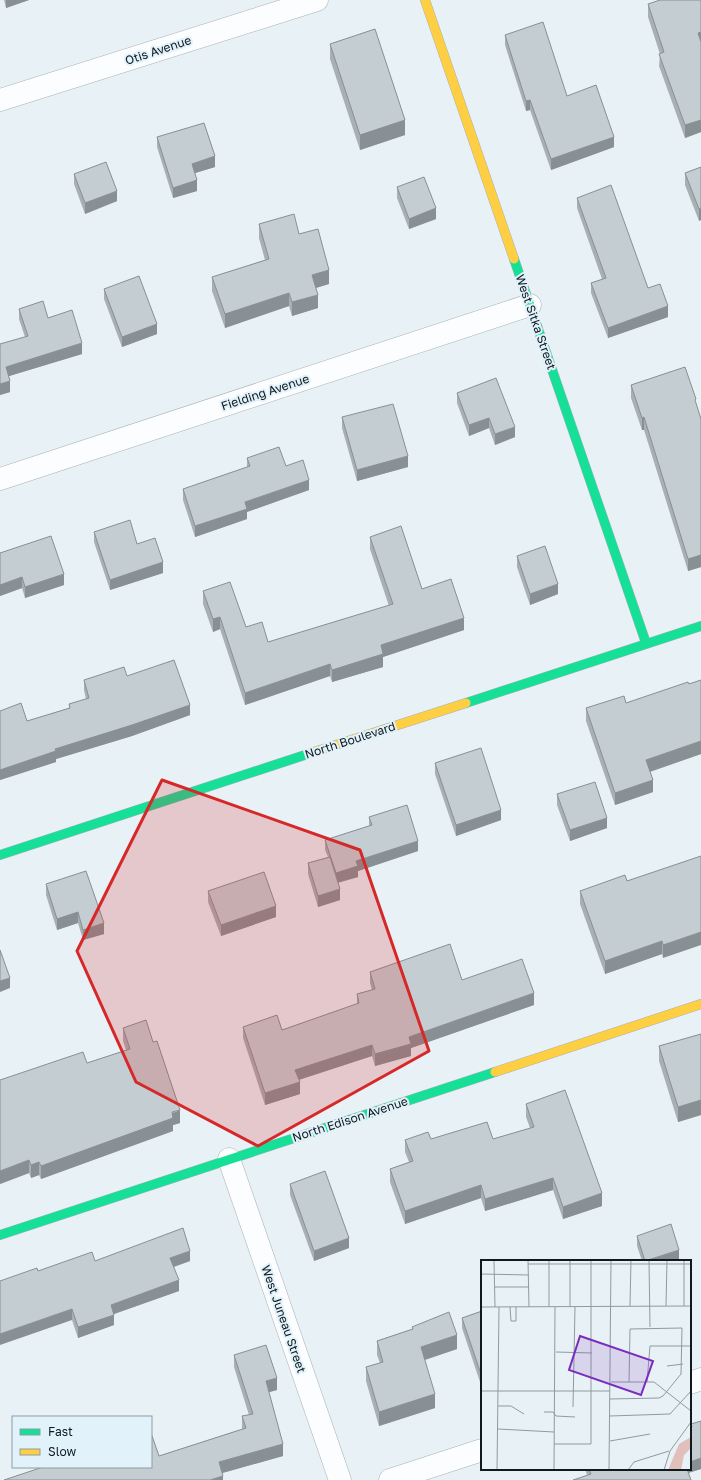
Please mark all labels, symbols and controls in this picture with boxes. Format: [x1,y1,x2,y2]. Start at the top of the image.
street label: Otis Avenue [123,32,193,68]
street label: West Sitka Street [513,272,559,372]
street label: Fielding Avenue [219,371,311,413]
street label: North Boulevard [303,718,397,762]
street label: North Edison Avenue [290,1093,410,1145]
inset map [481,1260,691,1470]
street label: West Juneau Street [259,1263,310,1375]
legend [12,1416,152,1468]
text: Fast [48,1424,73,1439]
text: Slow [48,1444,76,1459]

